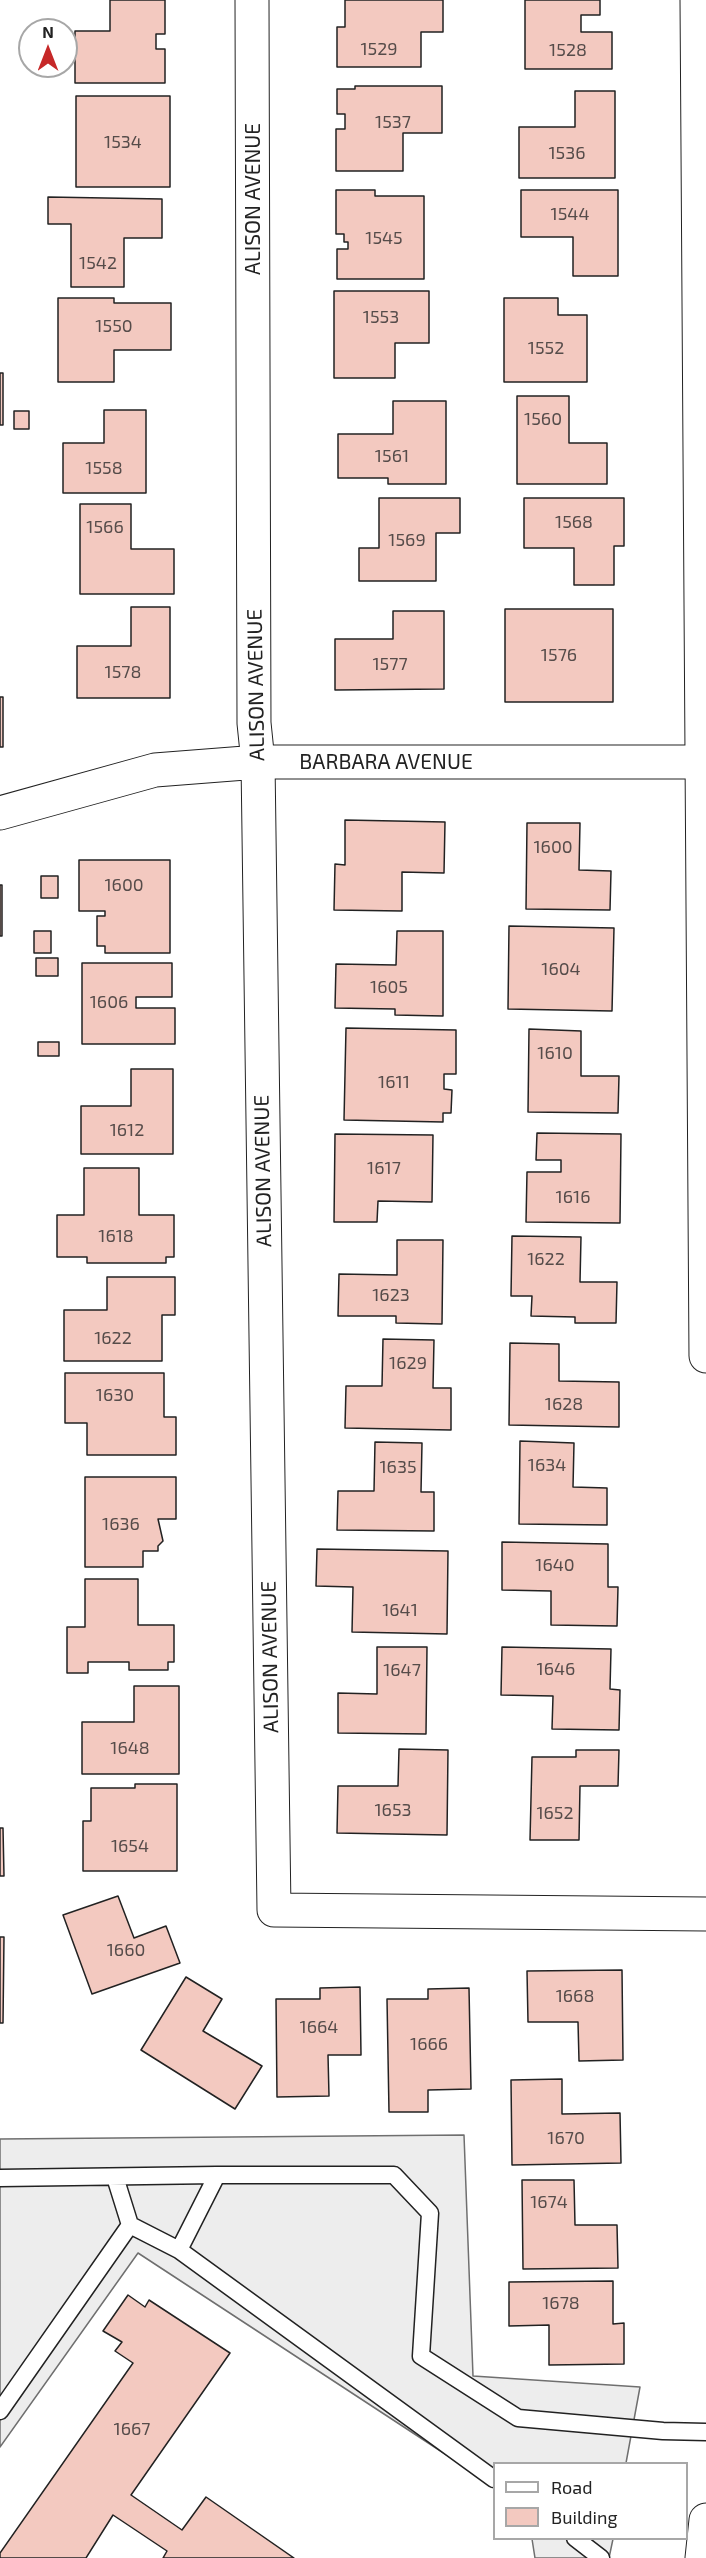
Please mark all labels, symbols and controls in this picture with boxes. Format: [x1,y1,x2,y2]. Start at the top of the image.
north arrow [18,18,78,78]
text: N [42,22,54,41]
house number: 1529 [360,38,398,60]
house number: 1528 [549,39,587,61]
house number: 1537 [375,111,411,133]
street label: ALISON AVENUE [240,123,266,275]
house number: 1534 [104,131,142,153]
house number: 1536 [548,142,586,164]
house number: 1544 [551,203,589,225]
house number: 1545 [365,227,403,249]
house number: 1542 [79,252,117,274]
house number: 1553 [363,306,399,328]
house number: 1550 [95,315,133,337]
house number: 1552 [528,337,564,359]
house number: 1560 [524,408,562,430]
house number: 1561 [375,445,409,467]
house number: 1558 [85,457,123,479]
house number: 1568 [555,511,593,533]
house number: 1566 [86,516,124,538]
house number: 1569 [388,529,426,551]
street label: ALISON AVENUE [242,609,270,761]
house number: 1576 [541,644,577,666]
house number: 1577 [372,653,408,675]
house number: 1578 [105,661,141,683]
street label: BARBARA AVENUE [299,749,473,775]
house number: 1600 [533,836,573,858]
house number: 1600 [104,874,144,896]
house number: 1604 [541,958,581,980]
house number: 1605 [370,976,408,998]
house number: 1606 [90,991,128,1013]
house number: 1610 [537,1042,573,1064]
house number: 1611 [378,1071,410,1093]
street label: ALISON AVENUE [249,1095,277,1247]
house number: 1612 [110,1119,144,1141]
house number: 1617 [367,1157,401,1179]
house number: 1616 [556,1186,590,1208]
house number: 1618 [98,1225,134,1247]
house number: 1622 [527,1248,565,1270]
house number: 1623 [372,1284,410,1306]
house number: 1622 [94,1327,132,1349]
house number: 1629 [389,1352,427,1374]
house number: 1630 [96,1384,134,1406]
house number: 1628 [545,1393,583,1415]
house number: 1634 [528,1454,566,1476]
house number: 1635 [379,1456,417,1478]
house number: 1636 [102,1513,140,1535]
house number: 1640 [535,1554,575,1576]
street label: ALISON AVENUE [256,1581,284,1733]
house number: 1641 [382,1599,418,1621]
house number: 1646 [537,1658,575,1680]
house number: 1647 [383,1659,421,1681]
house number: 1648 [110,1737,150,1759]
house number: 1653 [374,1799,412,1821]
house number: 1652 [536,1802,574,1824]
house number: 1654 [111,1835,149,1857]
house number: 1660 [107,1939,145,1961]
house number: 1668 [556,1985,594,2007]
house number: 1664 [300,2016,338,2038]
house number: 1666 [410,2033,448,2055]
house number: 1670 [547,2127,585,2149]
house number: 1674 [530,2191,568,2213]
house number: 1678 [542,2292,580,2314]
house number: 1667 [114,2418,150,2440]
legend [493,2462,688,2540]
text: Road [551,2476,592,2498]
text: Building [551,2506,618,2528]

